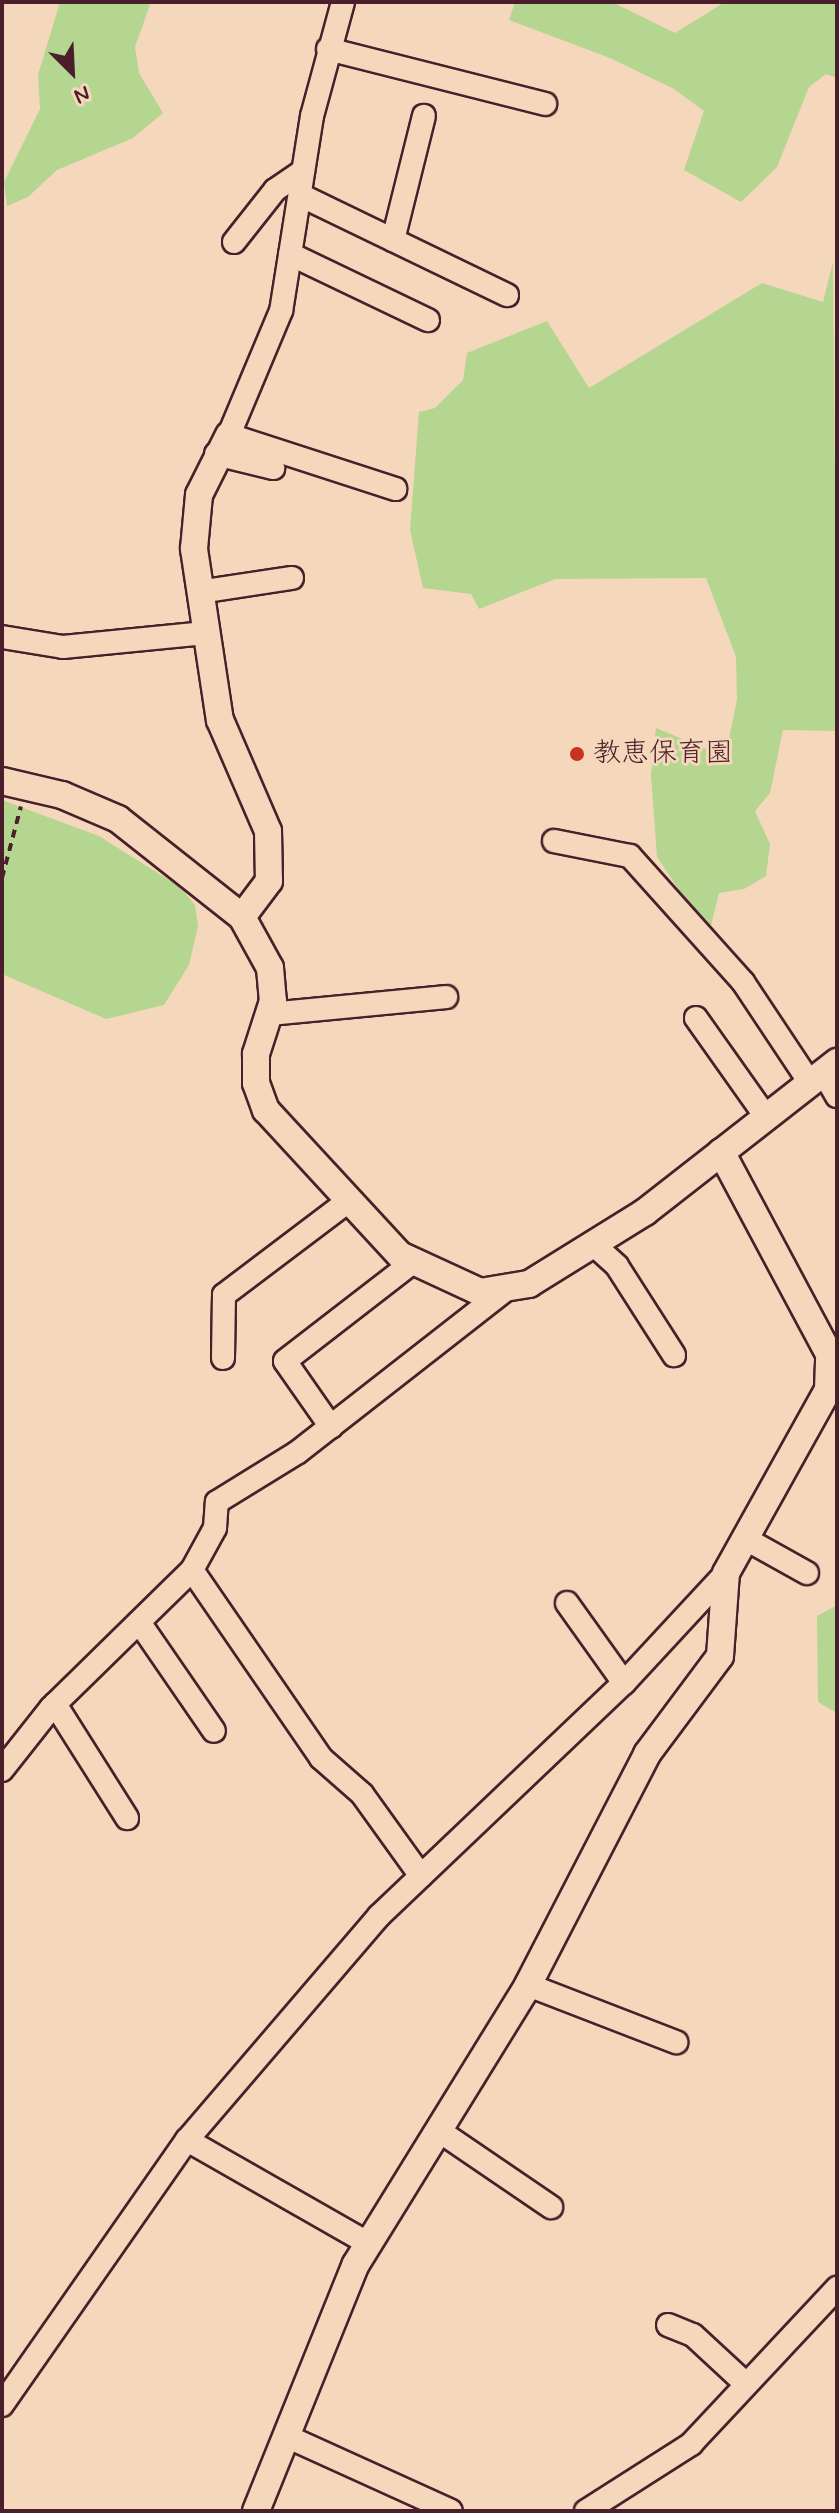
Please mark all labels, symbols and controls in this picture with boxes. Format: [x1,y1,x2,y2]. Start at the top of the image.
north arrow [32,32,112,112]
text: N [69,78,94,110]
place label: 教恵保育園 [593,737,733,771]
marker: 教恵保育園 [568,745,586,763]

